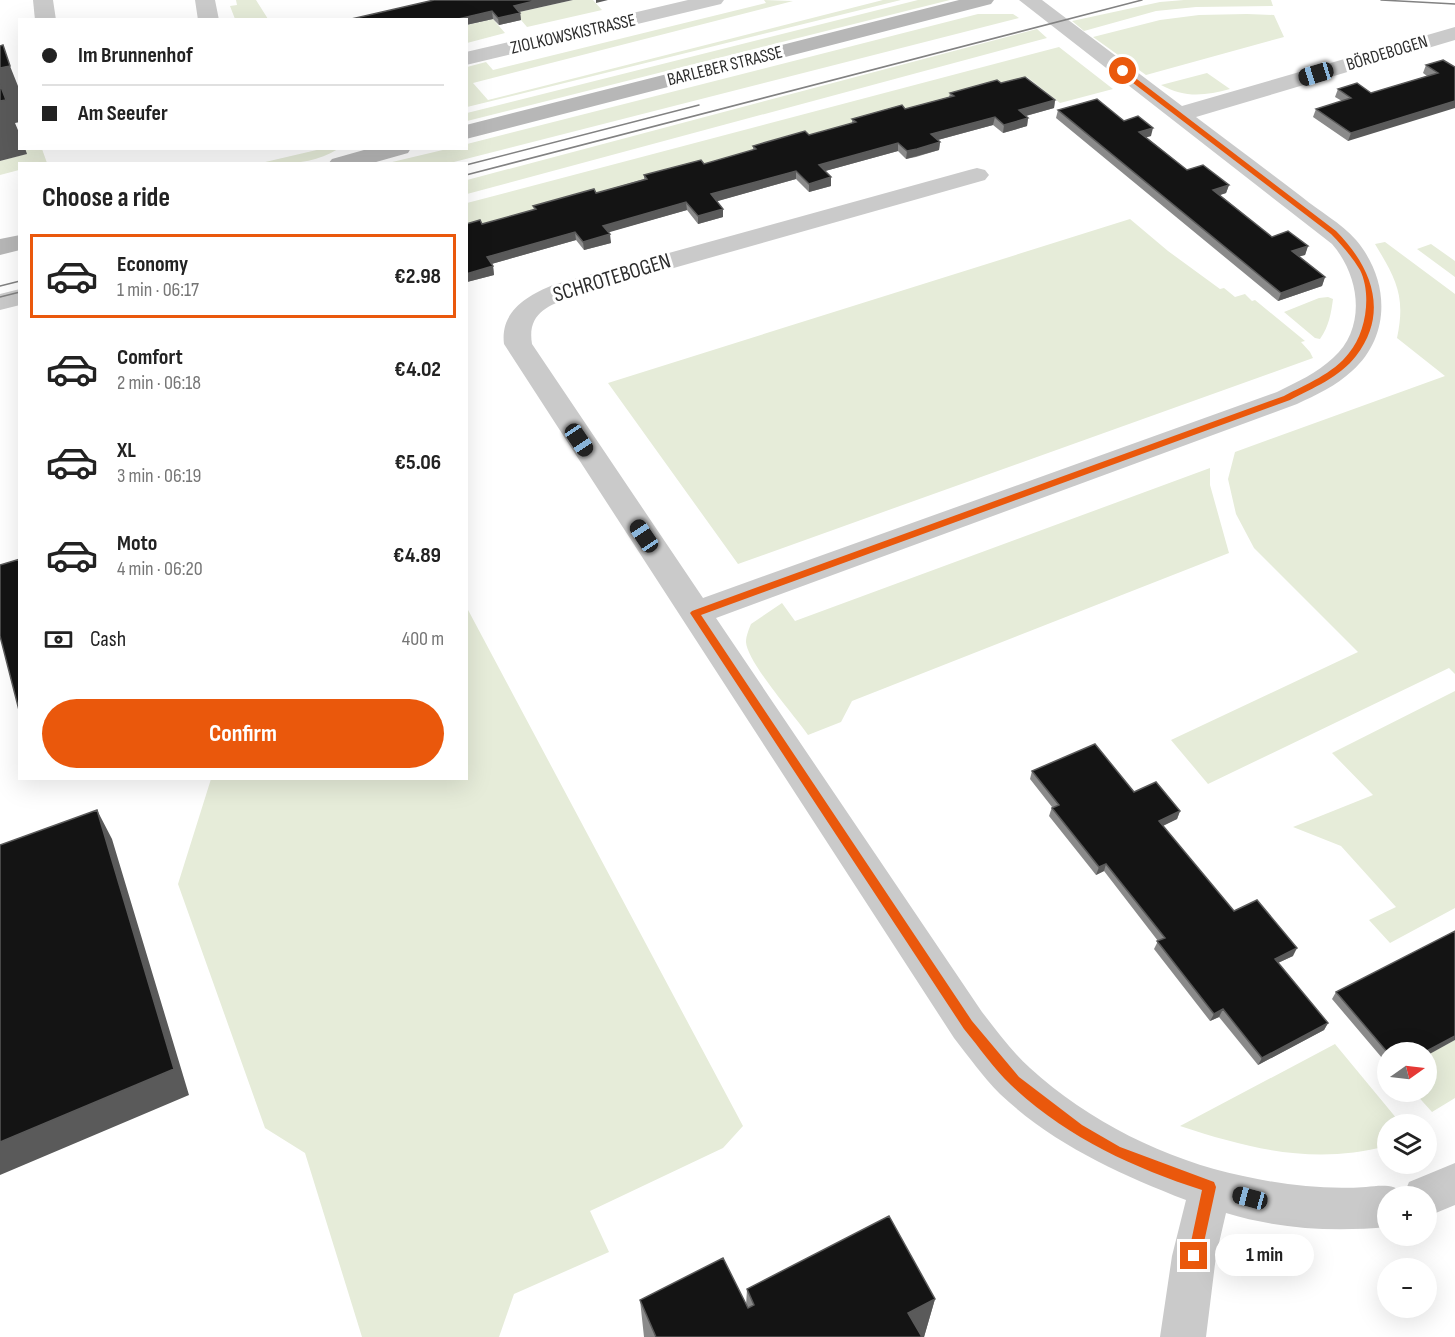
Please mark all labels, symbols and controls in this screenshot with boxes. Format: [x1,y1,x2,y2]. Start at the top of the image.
street label: ZIOLKOWSKISTRASSE [508,9,638,59]
street label: BÖRDEBOGEN [1344,31,1430,75]
text: Im Brunnenhof [78,42,193,69]
street label: BARLEBER STRASSE [665,42,785,90]
route start [1109,57,1136,84]
car [1296,60,1336,88]
text: Am Seeufer [78,100,168,127]
text: Choose a ride [42,182,170,214]
street label: SCHROTEBOGEN [550,247,674,309]
icon: car [45,249,99,303]
text: Economy [117,251,188,278]
text: €2.98 [394,263,441,290]
text: 1 min · 06:17 [117,278,199,302]
icon: car [45,342,99,396]
text: Comfort [117,344,183,371]
text: €4.02 [394,356,441,383]
text: 2 min · 06:18 [117,371,201,395]
car [561,420,597,460]
icon: car [45,435,99,489]
text: XL [117,437,136,464]
text: €5.06 [395,449,441,476]
text: 3 min · 06:19 [117,464,201,488]
car [626,516,662,556]
icon: car [45,528,99,582]
text: Moto [117,530,157,557]
text: €4.89 [393,542,441,569]
text: 4 min · 06:20 [117,557,203,581]
icon: cash [42,623,75,656]
text: Cash [90,626,126,653]
text: 400 m [402,627,444,651]
button: Confirm [42,699,444,768]
north arrow [1377,1042,1437,1102]
map controls [1377,1042,1437,1318]
button: layers [1377,1114,1437,1174]
car [1230,1185,1270,1211]
button: + [1377,1186,1437,1246]
callout: 1 min [1215,1235,1314,1277]
route end [1180,1242,1207,1269]
text: 1 min [1246,1243,1283,1267]
button: − [1377,1258,1437,1318]

